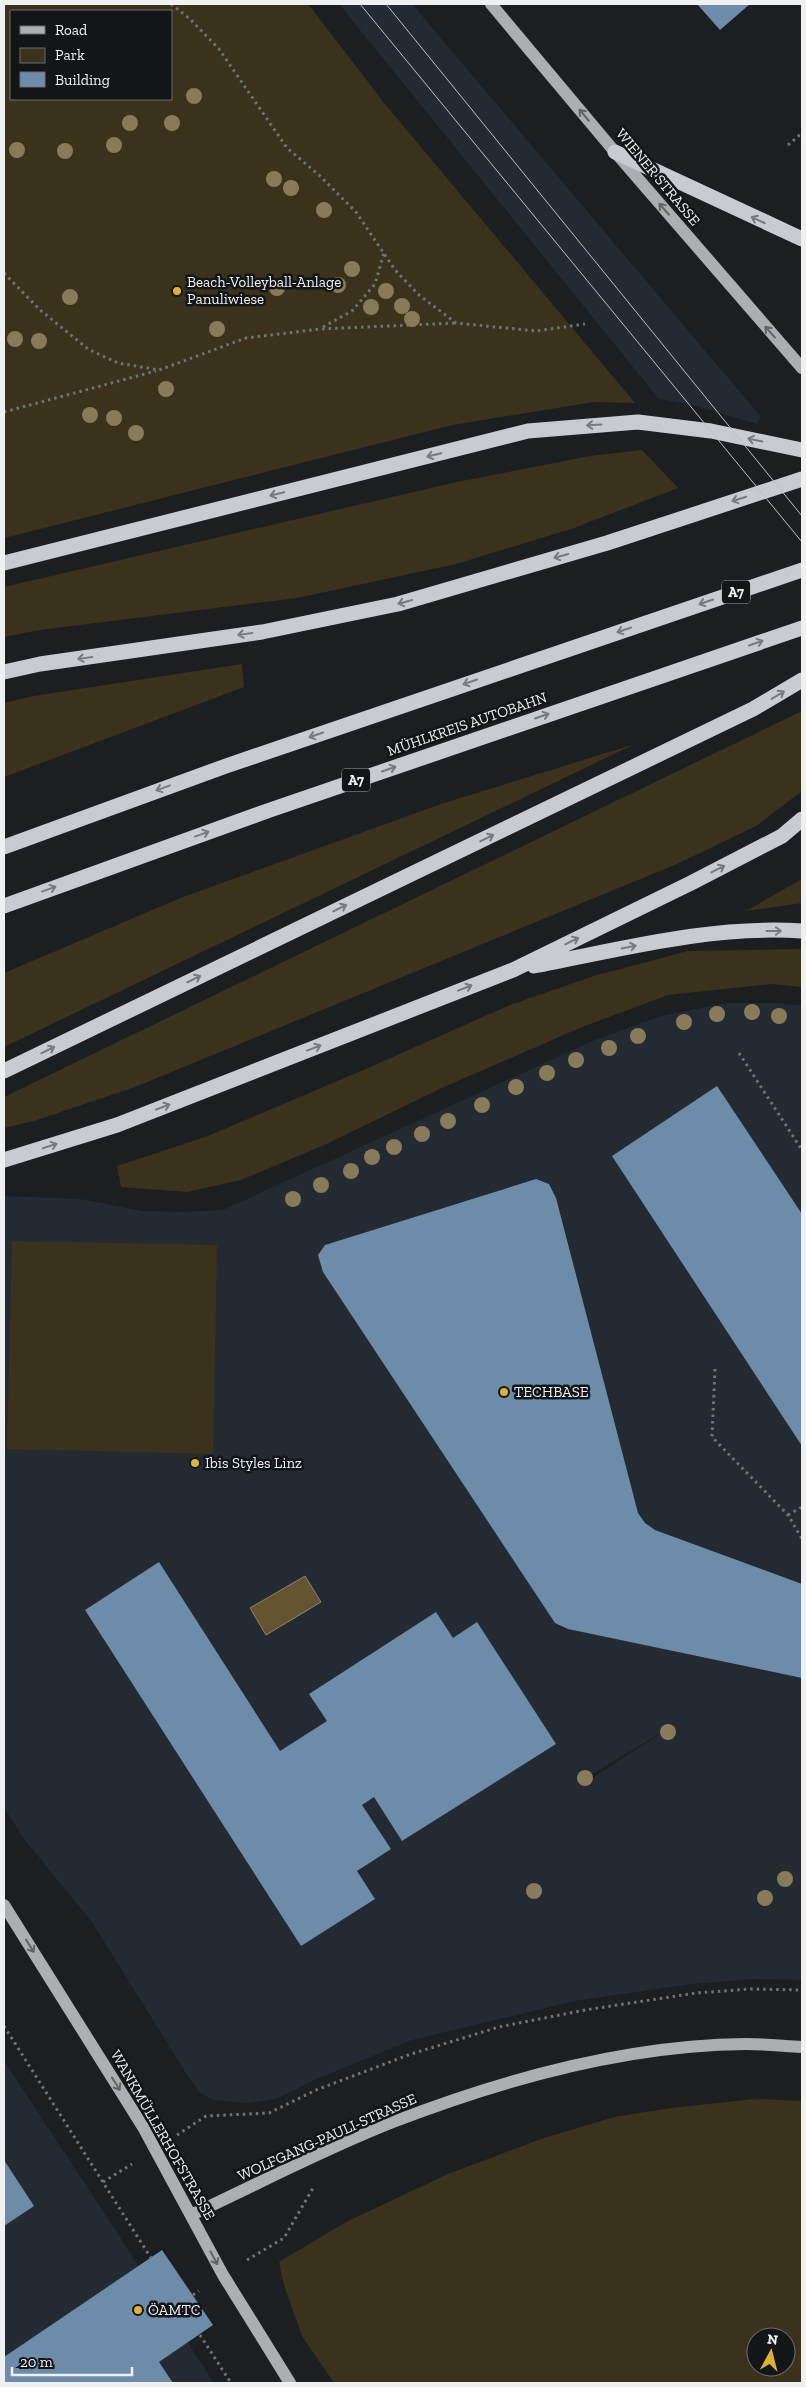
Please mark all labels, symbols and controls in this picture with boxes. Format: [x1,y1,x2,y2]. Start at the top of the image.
legend [10,10,172,100]
text: Road [55,21,88,39]
text: Park [55,46,85,64]
text: Building [55,71,110,89]
one-way arrow [578,108,590,121]
street label: WIENER STRASSE [612,125,704,229]
one-way arrow [658,202,669,215]
one-way arrow [750,215,765,225]
place label: Beach-Volleyball-Anlage Panuliwiese [187,273,341,308]
marker: Beach-Volleyball-Anlage Panuliwiese [171,285,183,297]
one-way arrow [764,325,776,338]
one-way arrow [586,420,602,429]
one-way arrow [747,435,763,444]
one-way arrow [427,451,443,460]
one-way arrow [269,490,285,500]
one-way arrow [732,495,748,505]
one-way arrow [553,552,569,562]
road number: A7 [722,580,750,604]
one-way arrow [397,597,413,607]
one-way arrow [699,598,715,607]
one-way arrow [617,626,632,635]
one-way arrow [238,629,254,639]
one-way arrow [747,638,763,648]
one-way arrow [77,653,93,663]
one-way arrow [462,678,478,688]
street label: MÜHLKREIS AUTOBAHN [385,688,549,760]
one-way arrow [770,689,784,699]
one-way arrow [534,711,550,720]
one-way arrow [309,731,325,740]
one-way arrow [380,764,396,773]
road number: A7 [342,768,370,792]
one-way arrow [155,784,171,793]
one-way arrow [194,829,209,838]
one-way arrow [479,833,494,842]
one-way arrow [710,864,725,873]
one-way arrow [41,883,57,893]
one-way arrow [333,903,348,913]
one-way arrow [766,926,782,936]
one-way arrow [564,935,579,945]
one-way arrow [621,942,637,952]
one-way arrow [186,974,201,983]
one-way arrow [457,983,472,992]
one-way arrow [306,1043,321,1052]
one-way arrow [40,1044,55,1054]
one-way arrow [154,1102,170,1111]
one-way arrow [42,1141,58,1151]
place label: TECHBASE [514,1383,589,1401]
marker: TECHBASE [498,1386,510,1398]
place label: Ibis Styles Linz [205,1454,302,1472]
marker: Ibis Styles Linz [189,1457,201,1469]
one-way arrow [25,1938,35,1952]
street label: WANKMÜLLERHOFSTRASSE [107,2047,219,2223]
one-way arrow [111,2076,121,2090]
street label: WOLFGANG-PAULI-STRASSE [235,2089,419,2185]
one-way arrow [209,2251,219,2266]
place label: ÖAMTC [148,2301,200,2319]
marker: ÖAMTC [132,2304,144,2316]
north arrow [746,2327,796,2377]
text: N [766,2331,779,2349]
scale bar [12,2344,132,2376]
text: 20 m [20,2353,53,2371]

